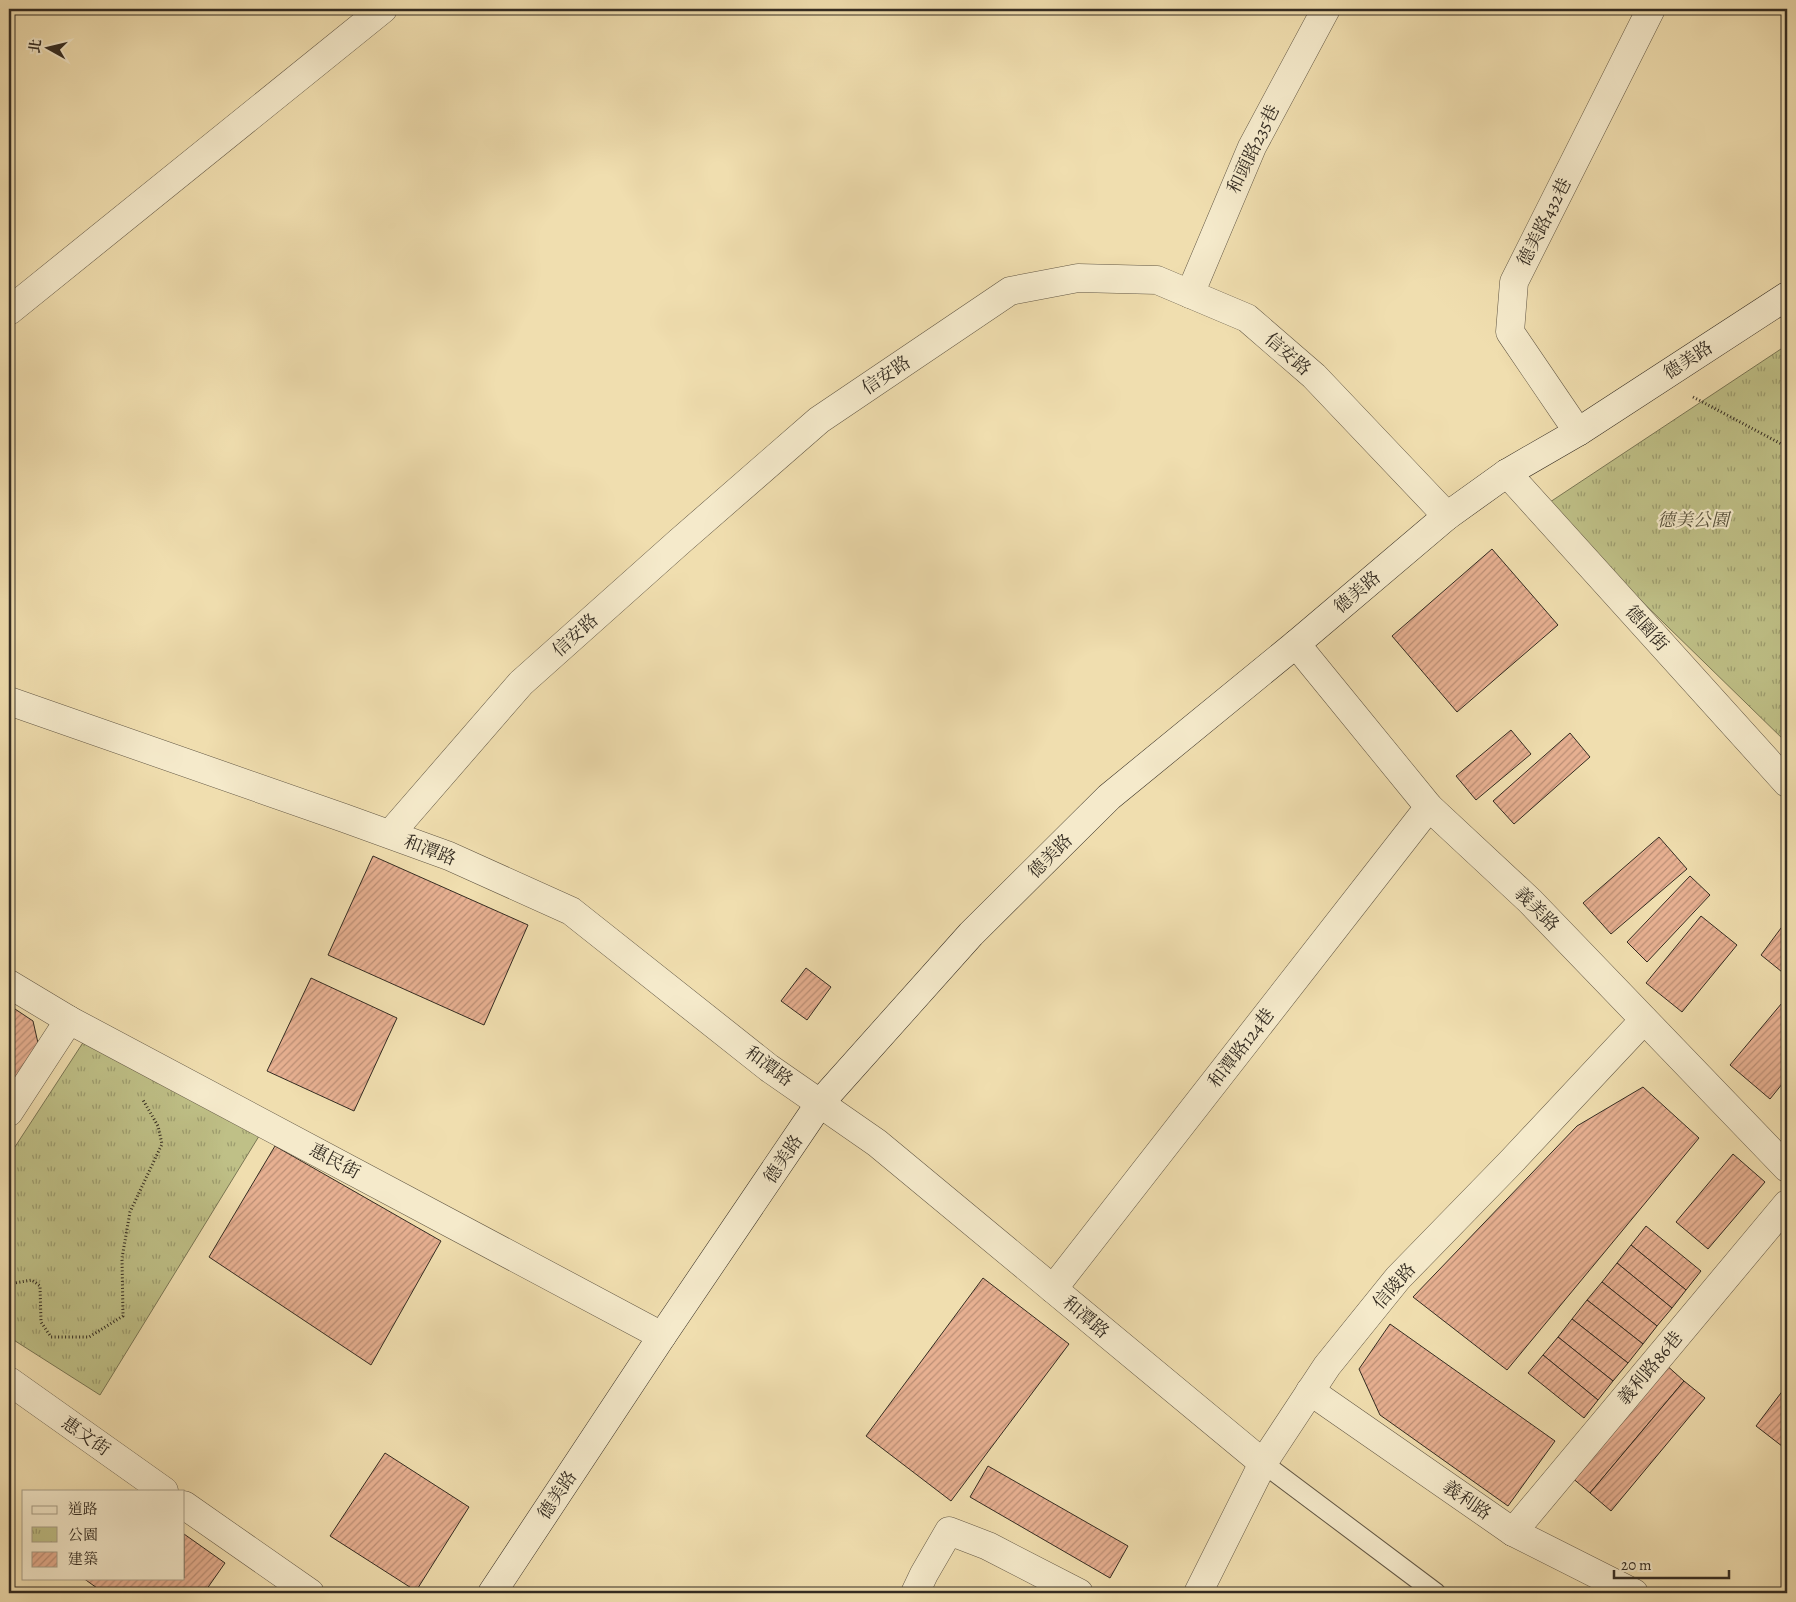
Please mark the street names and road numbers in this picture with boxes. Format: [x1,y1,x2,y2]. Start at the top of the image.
street label: 和頭路235巷 [1221,101,1285,197]
street label: 德美路432巷 [1511,174,1577,270]
street label: 信安路 [1260,327,1316,381]
street label: 德美路 [1659,335,1717,385]
street label: 信安路 [857,350,915,400]
street label: 德美路 [1329,565,1385,619]
street label: 德園街 [1620,600,1674,656]
street label: 信安路 [547,608,603,662]
street label: 德美路 [1022,828,1078,884]
street label: 和潭路 [400,829,460,871]
street label: 義美路 [1509,881,1565,937]
street label: 和潭路124巷 [1202,1003,1280,1093]
street label: 和潭路 [740,1040,798,1092]
street label: 德美路 [758,1130,808,1188]
street label: 惠民街 [306,1138,364,1184]
street label: 信陵路 [1367,1258,1421,1314]
street label: 和潭路 [1058,1290,1114,1344]
street label: 義利路86巷 [1612,1326,1688,1410]
street label: 惠文街 [57,1411,115,1461]
street label: 德美路 [532,1466,582,1524]
street label: 義利路 [1438,1475,1496,1525]

